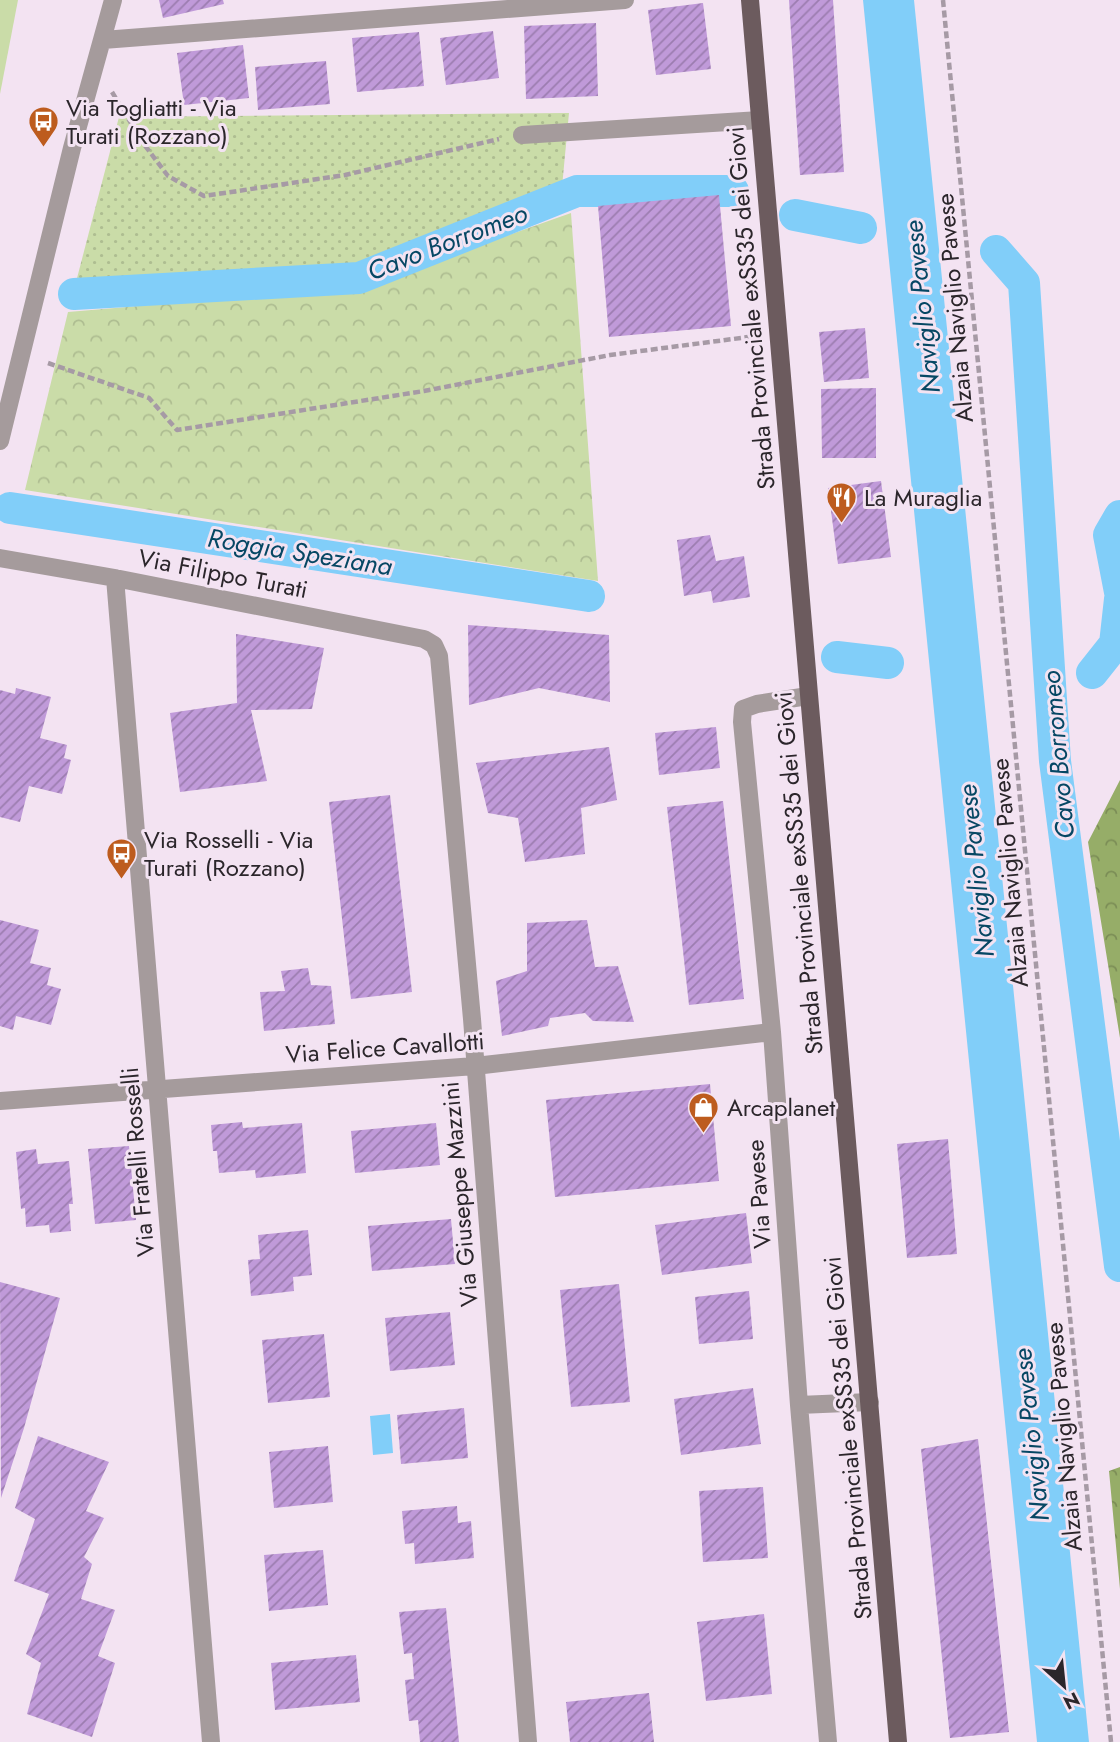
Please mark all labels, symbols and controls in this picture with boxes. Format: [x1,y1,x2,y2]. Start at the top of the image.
place label: Via Togliatti - Via Turati (Rozzano) [66,90,237,153]
bus stop icon: Via Togliatti - Via Turati (Rozzano) [26,105,60,149]
street label: Strada Provinciale exSS35 dei Giovi [717,125,784,491]
street label: Alzaia Naviglio Pavese [927,192,982,424]
water label: Cavo Borromeo [361,194,533,290]
water label: Naviglio Pavese [894,219,950,395]
place label: La Muraglia [864,480,982,515]
restaurant icon: La Muraglia [824,481,858,525]
water label: Roggia Speziana [205,519,396,585]
street label: Via Filippo Turati [135,540,311,607]
water label: Cavo Borromeo [1032,669,1084,841]
street label: Strada Provinciale exSS35 dei Giovi [765,690,832,1056]
street label: Alzaia Naviglio Pavese [982,757,1037,989]
water label: Naviglio Pavese [948,783,1004,959]
place label: Via Rosselli - Via Turati (Rozzano) [144,822,313,885]
bus stop icon: Via Rosselli - Via Turati (Rozzano) [104,837,138,881]
street label: Via Felice Cavallotti [284,1023,486,1072]
street label: Via Fratelli Rosselli [112,1066,163,1258]
street label: Via Giuseppe Mazzini [432,1080,487,1308]
place label: Arcaplanet [727,1090,835,1125]
shop icon: Arcaplanet [687,1091,721,1135]
street label: Via Pavese [737,1138,780,1250]
street label: Strada Provinciale exSS35 dei Giovi [814,1255,881,1621]
street label: Alzaia Naviglio Pavese [1036,1321,1091,1553]
water label: Naviglio Pavese [1003,1347,1059,1523]
north arrow [1029,1651,1099,1721]
text: N [1059,1685,1084,1716]

